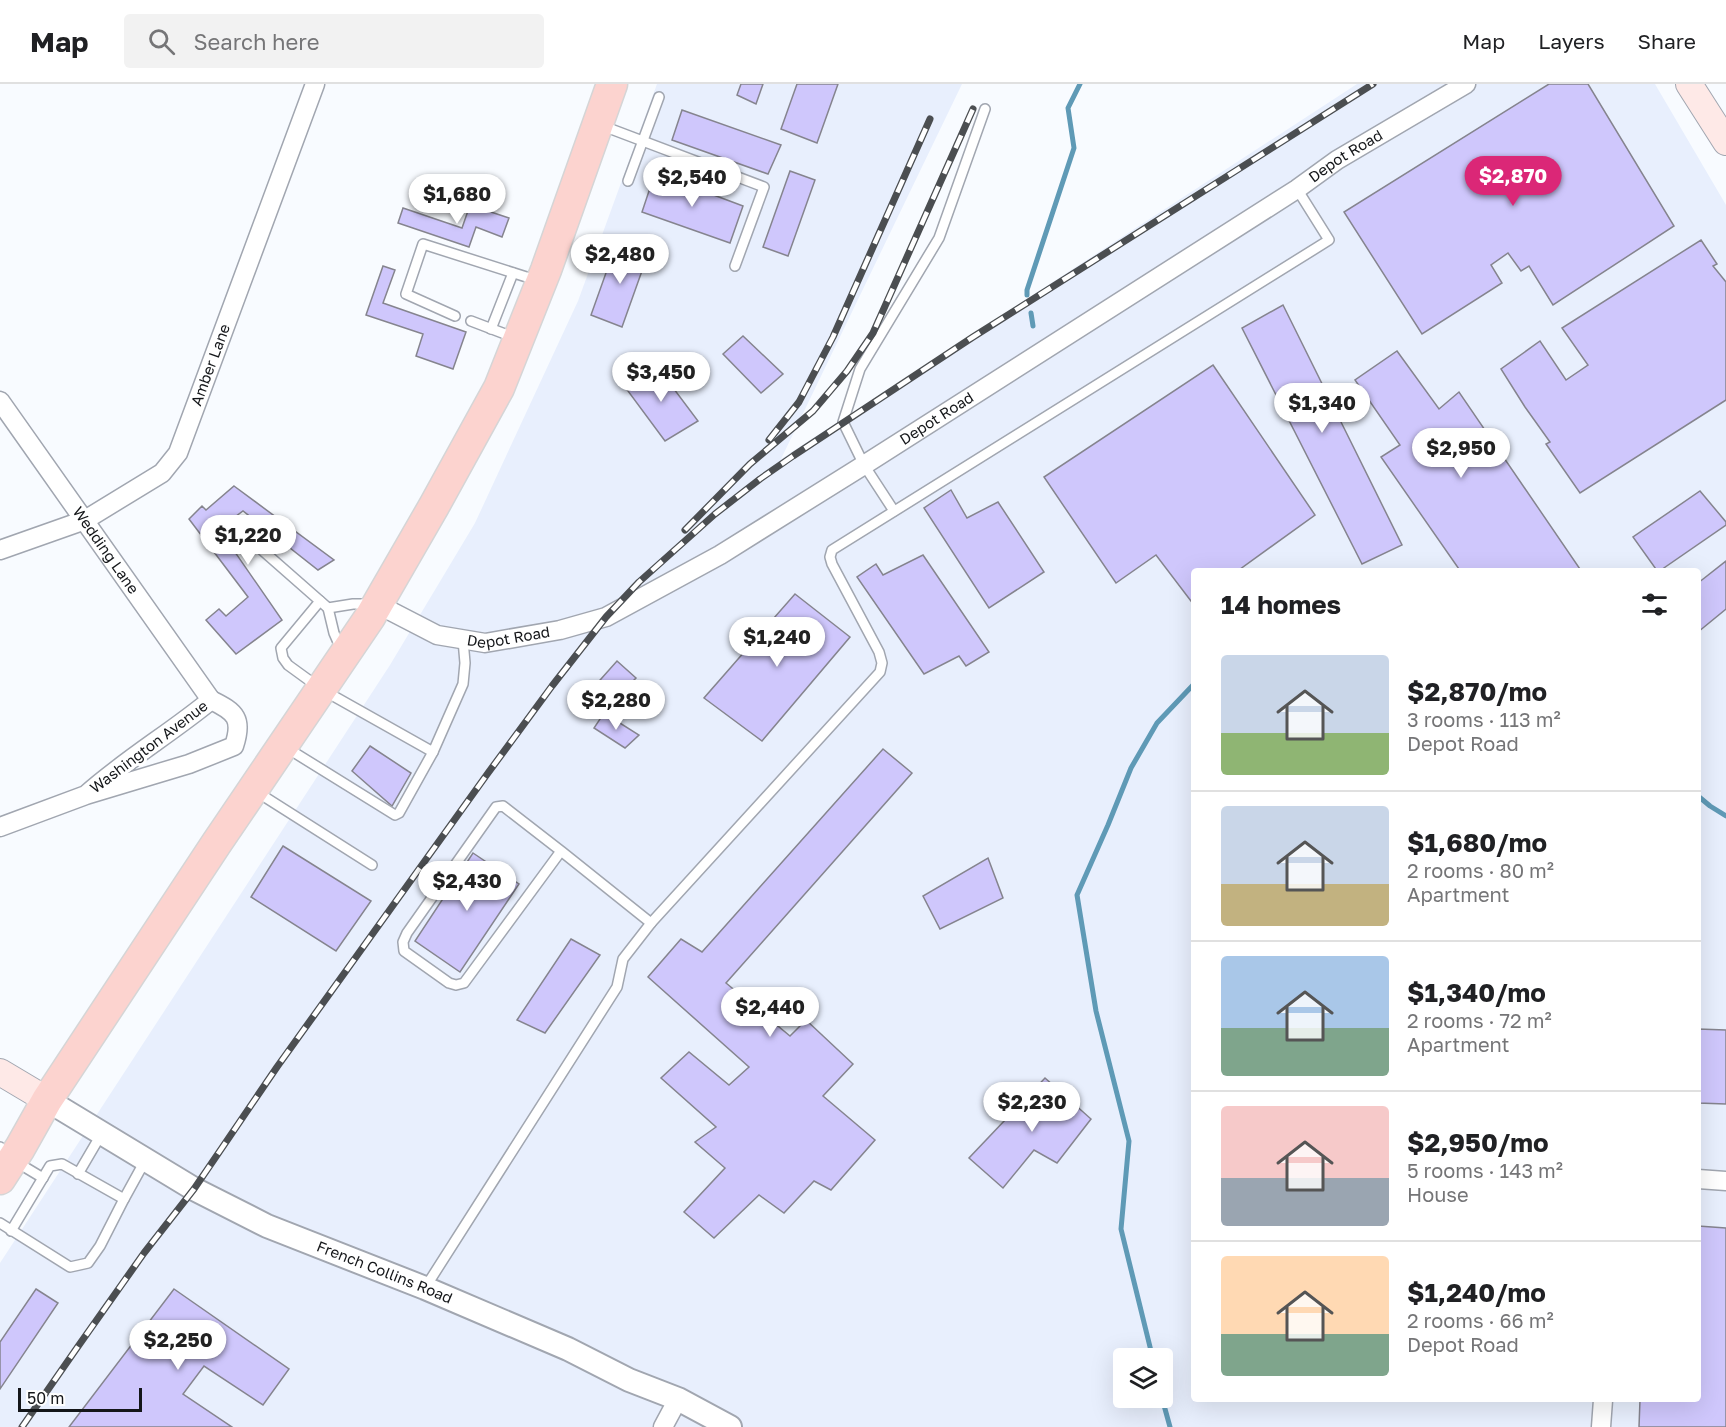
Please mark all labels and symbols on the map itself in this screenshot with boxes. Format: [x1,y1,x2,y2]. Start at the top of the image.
street label: Depot Road [1305,125,1385,186]
pin: $2,870 [1464,156,1562,207]
pin: $2,540 [643,157,741,208]
pin: $1,680 [408,174,506,225]
pin: $2,480 [571,234,669,285]
street label: Amber Lane [186,321,233,408]
pin: $3,450 [612,352,710,403]
pin: $1,340 [1273,383,1371,434]
street label: Depot Road [896,388,977,448]
pin: $2,950 [1412,428,1510,479]
street label: Wedding Lane [69,503,143,597]
pin: $1,220 [199,515,297,566]
pin: $1,240 [728,617,826,668]
street label: Depot Road [466,622,551,651]
pin: $2,280 [567,680,665,731]
street label: Washington Avenue [86,696,211,796]
pin: $2,430 [418,861,516,912]
pin: $2,440 [721,987,819,1038]
pin: $2,230 [983,1082,1081,1133]
street label: French Collins Road [314,1236,455,1307]
pin: $2,250 [129,1320,227,1371]
scale bar [18,1385,142,1412]

